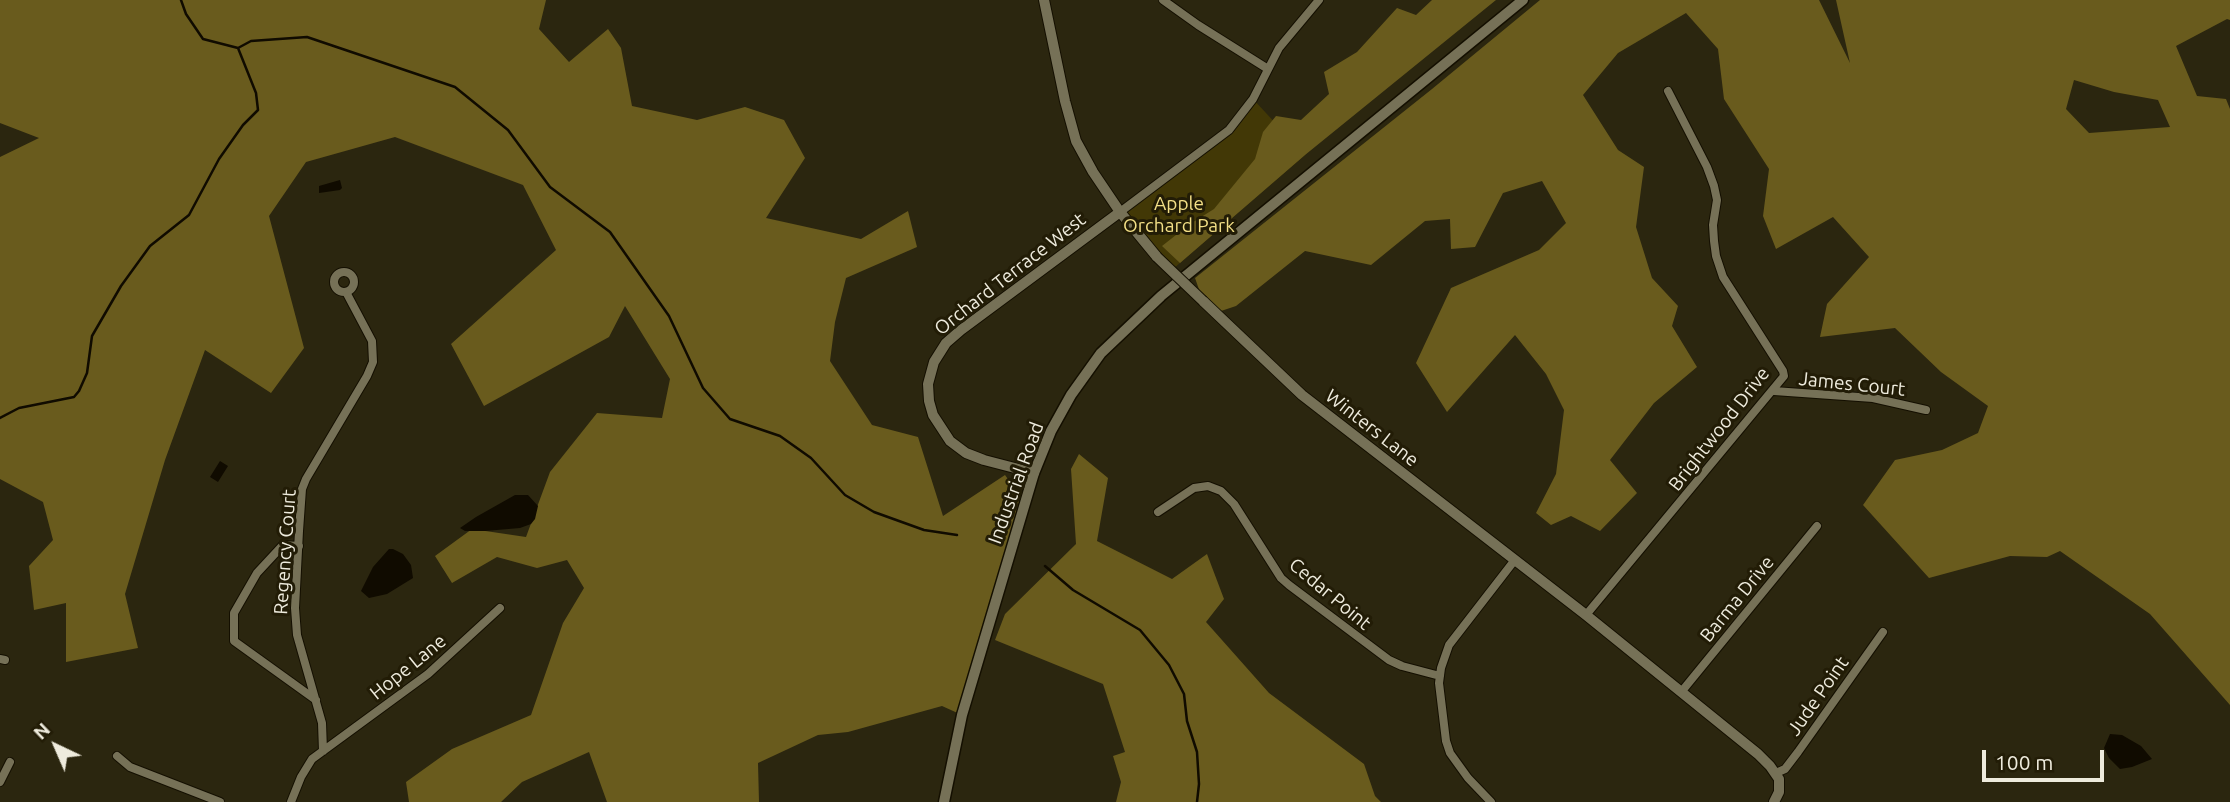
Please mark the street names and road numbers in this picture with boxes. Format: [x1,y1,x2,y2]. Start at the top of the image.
street label: Orchard Terrace West [930,208,1090,340]
street label: Brightwood Drive [1664,363,1774,495]
street label: James Court [1798,367,1906,401]
street label: Winters Lane [1321,385,1423,471]
street label: Industrial Road [983,419,1049,547]
street label: Regency Court [269,489,301,615]
street label: Barma Drive [1695,551,1779,647]
street label: Cedar Point [1284,553,1376,635]
street label: Hope Lane [365,629,451,705]
street label: Jude Point [1782,652,1854,740]

